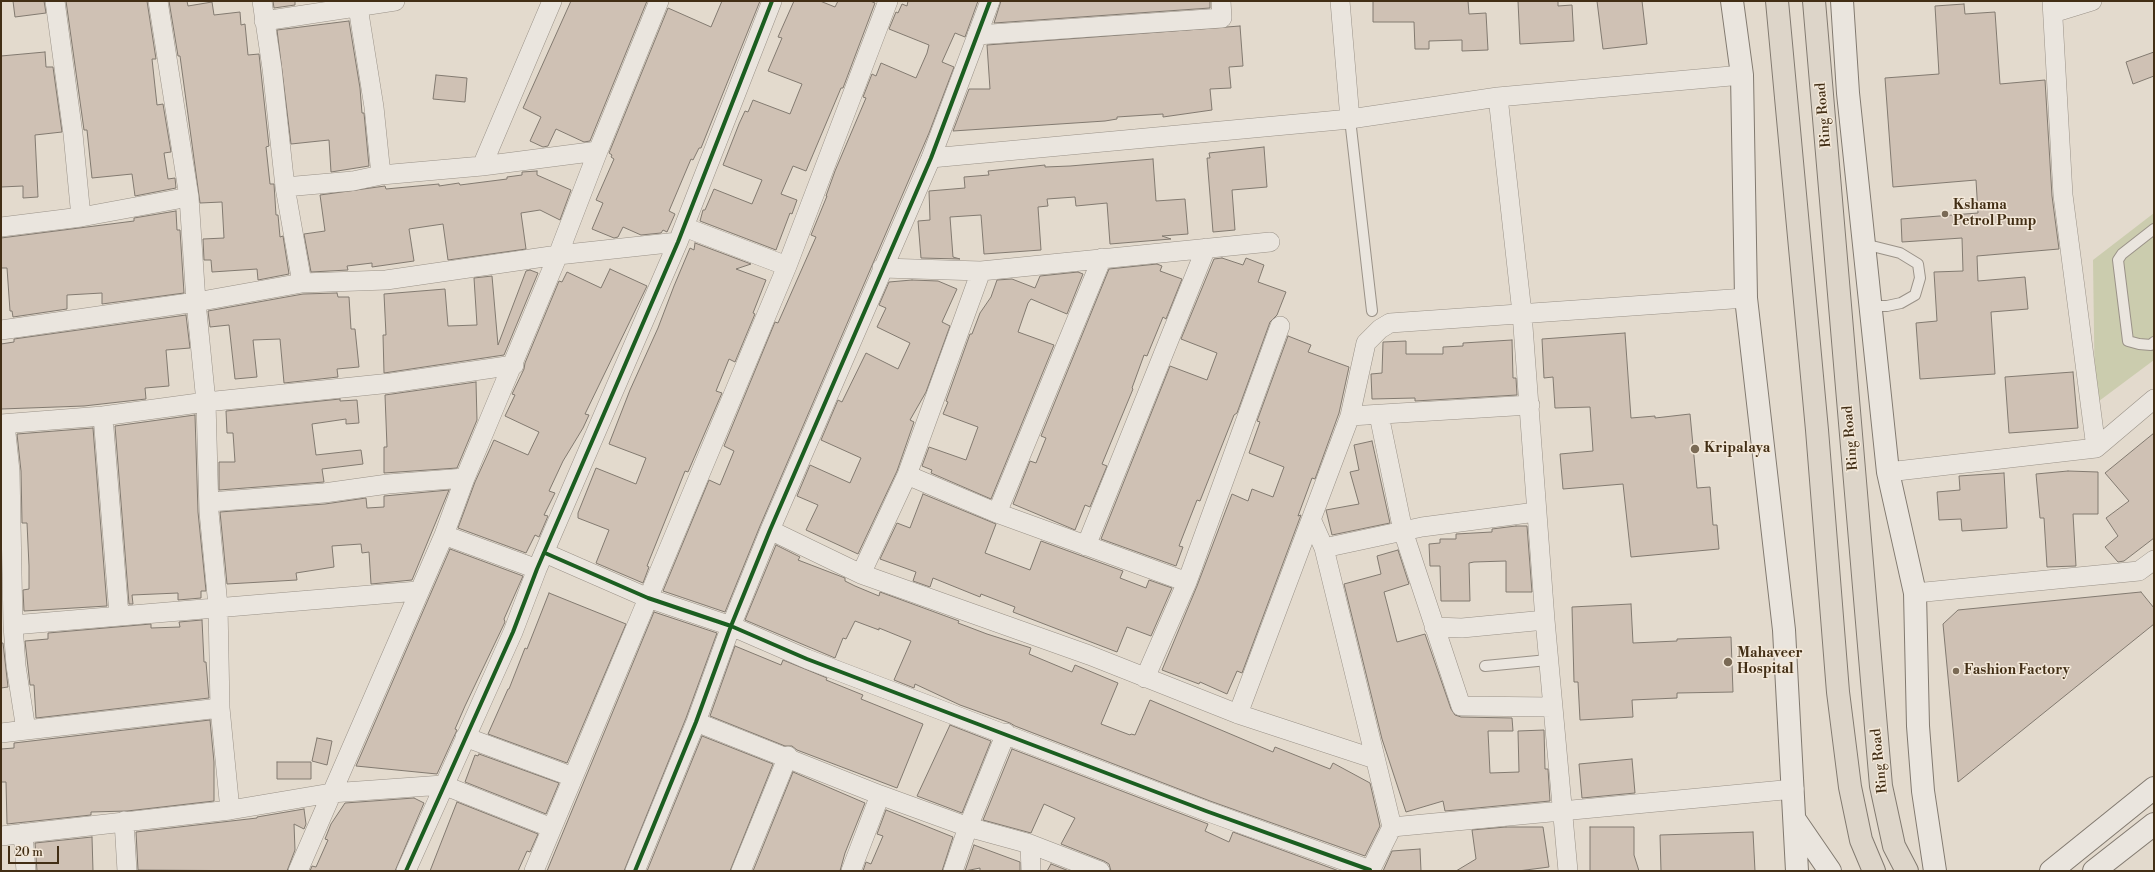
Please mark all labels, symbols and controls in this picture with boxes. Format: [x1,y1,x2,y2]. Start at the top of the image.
street label: Ring Road [1813,82,1835,148]
place label: Kshama Petrol Pump [1953,198,2037,230]
marker: Kshama Petrol Pump [1940,209,1950,219]
street label: Ring Road [1840,405,1862,471]
place label: Kripalaya [1704,441,1770,457]
marker: Kripalaya [1689,443,1701,455]
place label: Mahaveer Hospital [1737,646,1803,678]
marker: Mahaveer Hospital [1722,656,1734,668]
place label: Fashion Factory [1964,663,2070,679]
marker: Fashion Factory [1951,666,1961,676]
street label: Ring Road [1868,728,1892,794]
scale bar [10,838,61,864]
text: 20 m [15,845,43,860]

